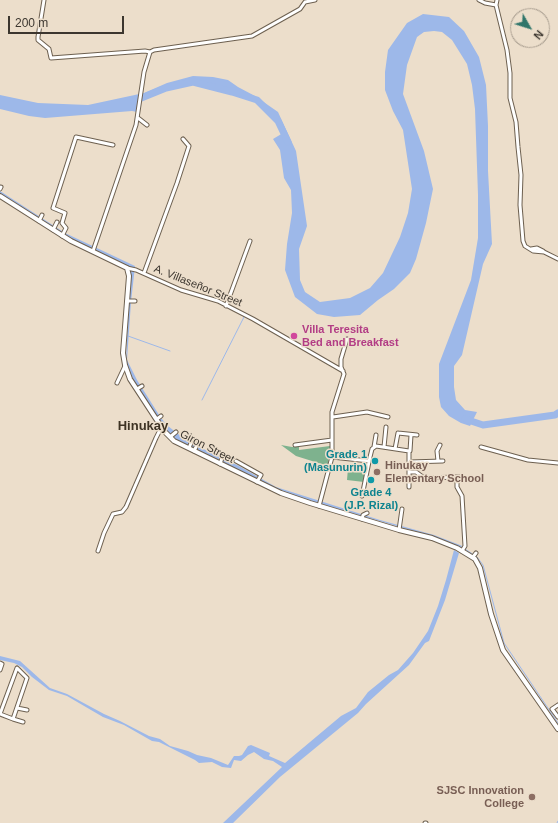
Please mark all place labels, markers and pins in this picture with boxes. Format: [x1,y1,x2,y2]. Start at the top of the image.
place label: Villa Teresita Bed and Breakfast [302,323,399,349]
marker: Villa Teresita Bed and Breakfast [289,331,299,341]
place label: Grade 1 (Masunurin) [304,448,367,474]
marker: Grade 1 (Masunurin) [370,456,380,466]
place label: Hinukay Elementary School [385,459,484,485]
marker: Hinukay Elementary School [372,467,382,477]
marker: Grade 4 (J.P. Rizal) [366,475,376,485]
place label: Grade 4 (J.P. Rizal) [344,486,398,512]
place label: SJSC Innovation College [437,784,524,810]
marker: SJSC Innovation College [527,792,537,802]

